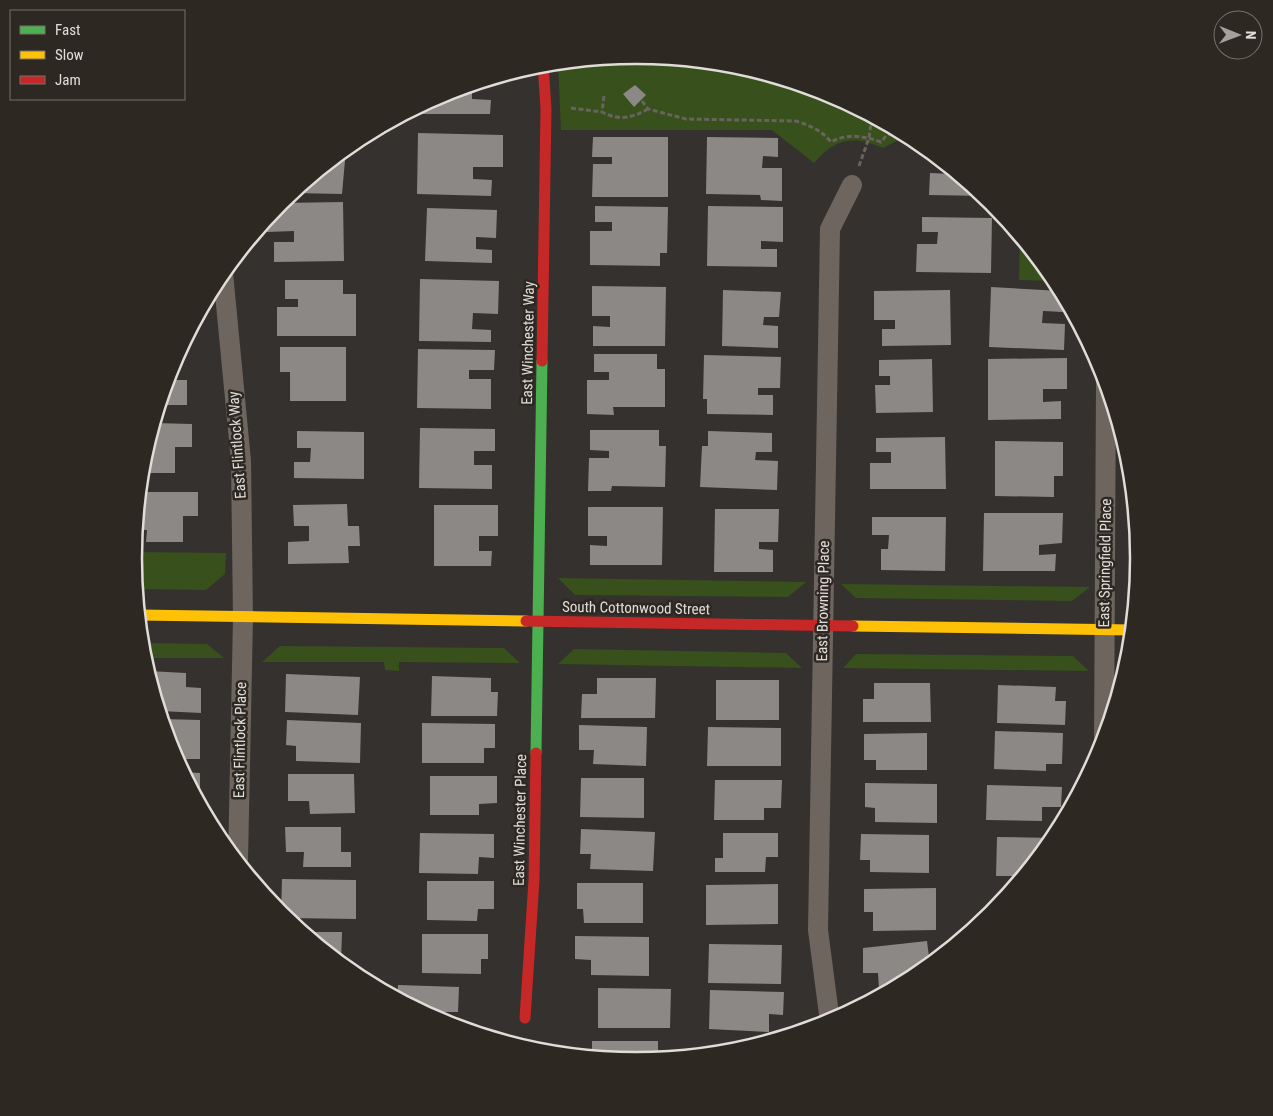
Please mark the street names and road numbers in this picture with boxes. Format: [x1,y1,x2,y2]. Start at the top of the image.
street label: East Winchester Way [518,281,538,405]
street label: East Flintlock Way [224,391,250,499]
street label: East Springfield Place [1095,498,1115,628]
street label: East Browning Place [813,540,833,662]
street label: South Cottonwood Street [562,598,710,618]
street label: East Flintlock Place [230,682,250,798]
street label: East Winchester Place [510,754,530,886]

